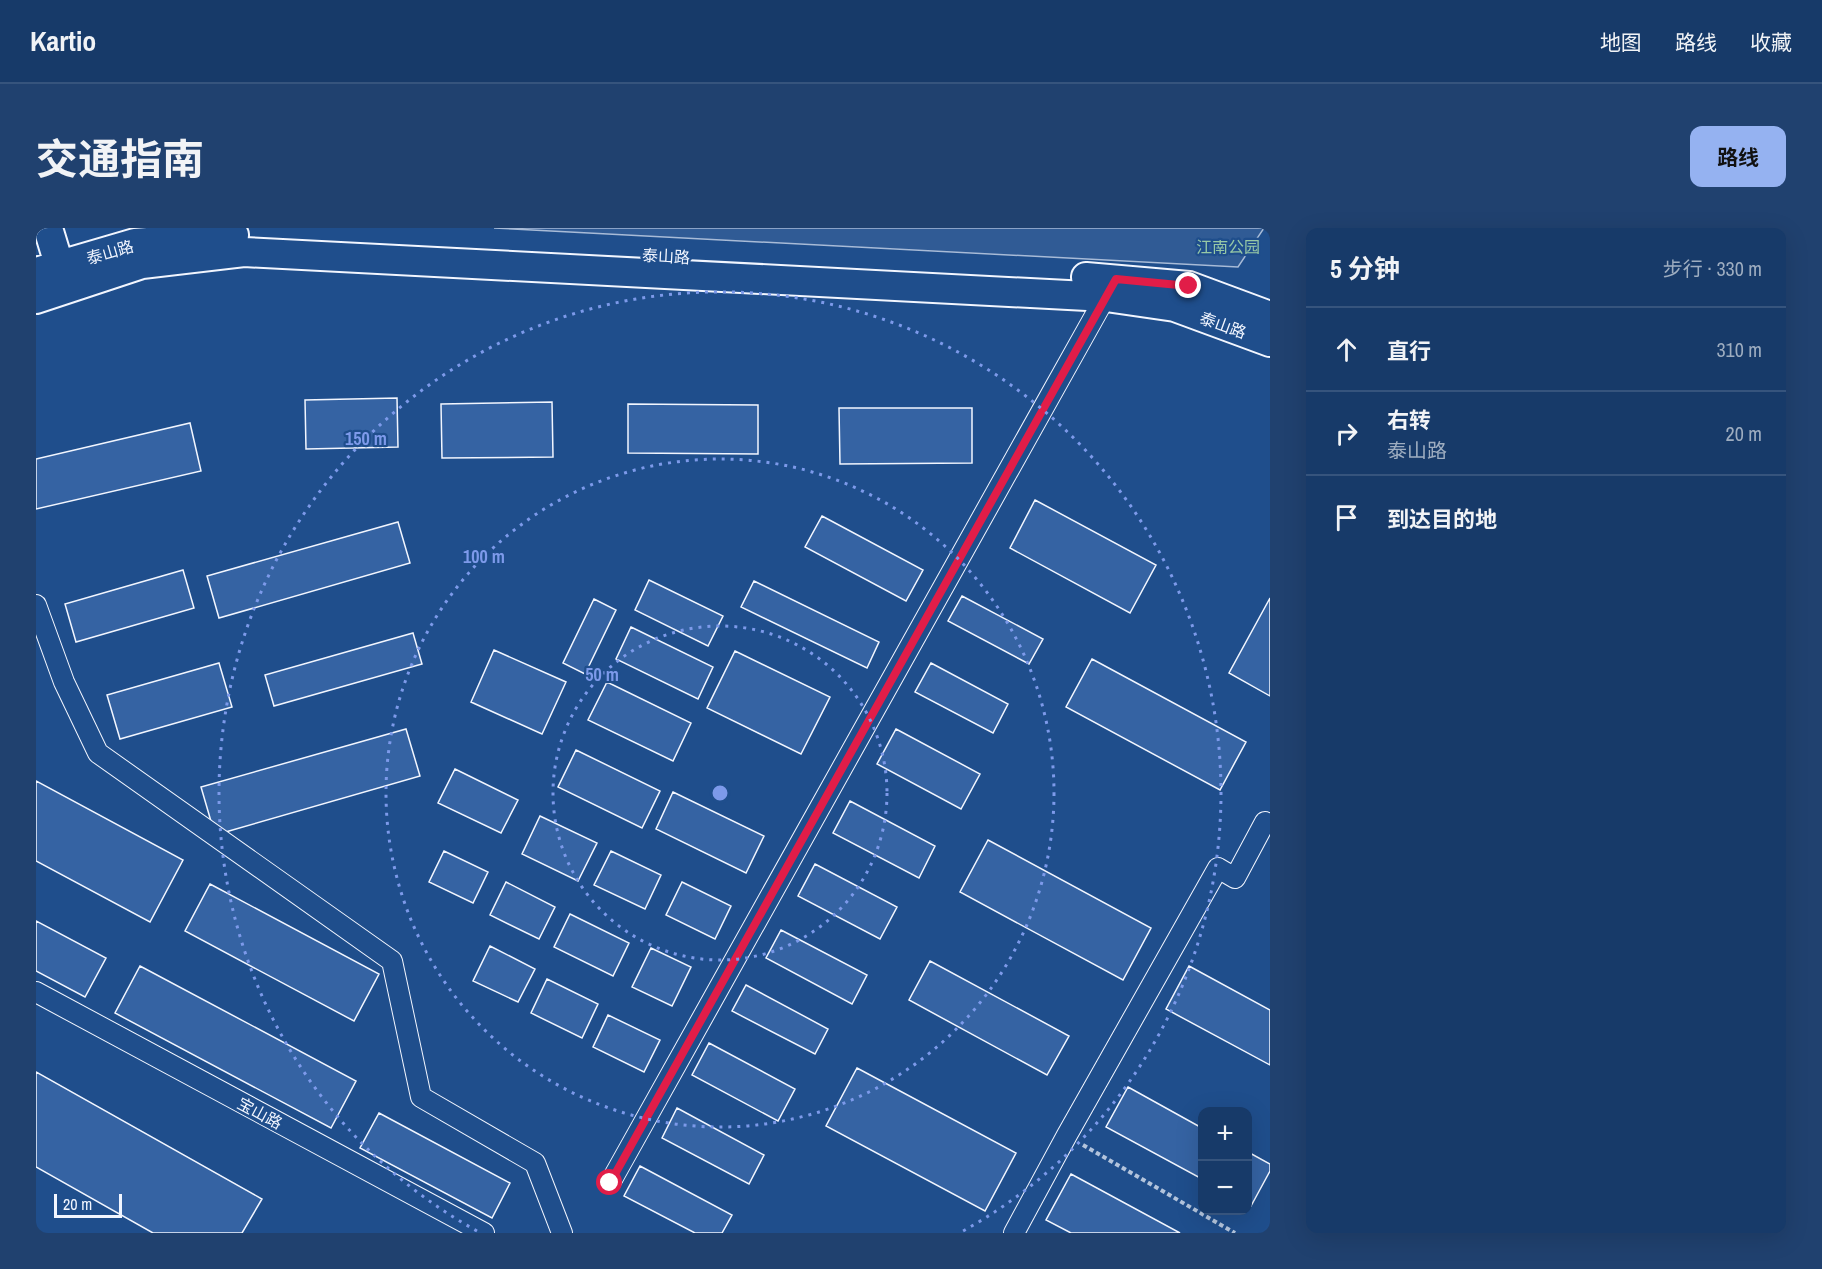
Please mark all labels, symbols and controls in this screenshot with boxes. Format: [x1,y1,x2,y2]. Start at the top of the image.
text: Kartio [30,22,96,60]
text: 地图 [1600,28,1642,57]
text: 路线 [1675,28,1717,57]
text: 收藏 [1750,28,1792,57]
button: 路线 [1690,126,1786,187]
text: 交通指南 [36,131,204,187]
street label: 泰山路 [84,235,136,269]
park label: 江南公园 [1196,236,1260,258]
street label: 泰山路 [641,244,691,268]
text: 5 分钟 [1330,251,1400,286]
text: 步行 · 330 m [1663,255,1762,282]
route end [1175,272,1201,298]
street label: 泰山路 [1197,306,1249,344]
icon: ahead [1330,333,1363,366]
text: 直行 [1387,336,1431,366]
text: 310 m [1716,336,1762,363]
text: 右转 [1387,405,1431,435]
icon: right [1330,417,1363,450]
text: 20 m [1726,420,1762,447]
text: 150 m [345,426,387,451]
text: 泰山路 [1387,437,1447,464]
icon: arrive [1330,501,1363,534]
text: 到达目的地 [1387,504,1497,534]
text: 100 m [463,544,505,569]
text: 50 m [585,662,619,687]
centre of rings [710,783,730,803]
street label: 宝山路 [234,1092,286,1134]
map controls [1198,1107,1252,1215]
button: + [1198,1107,1252,1161]
button: − [1198,1161,1252,1215]
route start [596,1169,622,1195]
scale bar [54,1191,122,1218]
text: 20 m [63,1193,92,1215]

